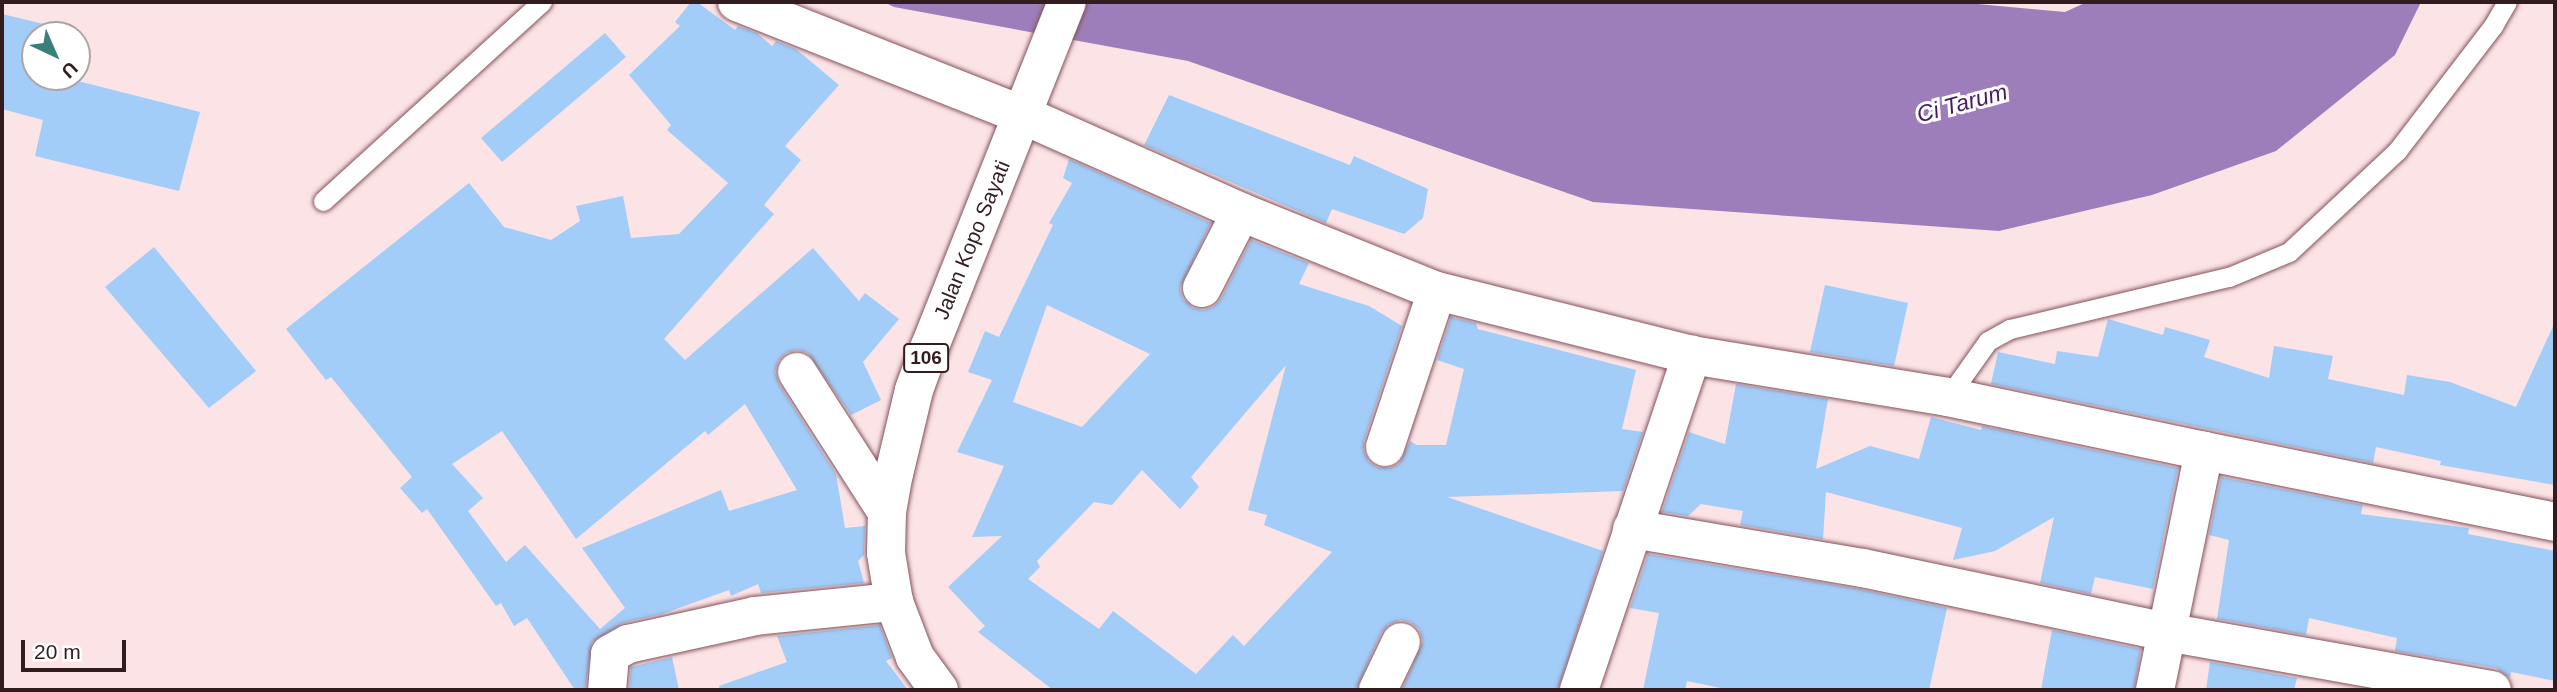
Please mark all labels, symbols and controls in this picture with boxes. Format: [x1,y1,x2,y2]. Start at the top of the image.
north arrow [21,21,91,91]
text: U [57,58,82,82]
water label: Ci Tarum [1914,78,2010,128]
street label: Jalan Kopo Sayati [929,157,1015,323]
road number: 106 [902,342,950,374]
scale bar [24,626,130,670]
text: 20 m [34,640,81,663]

